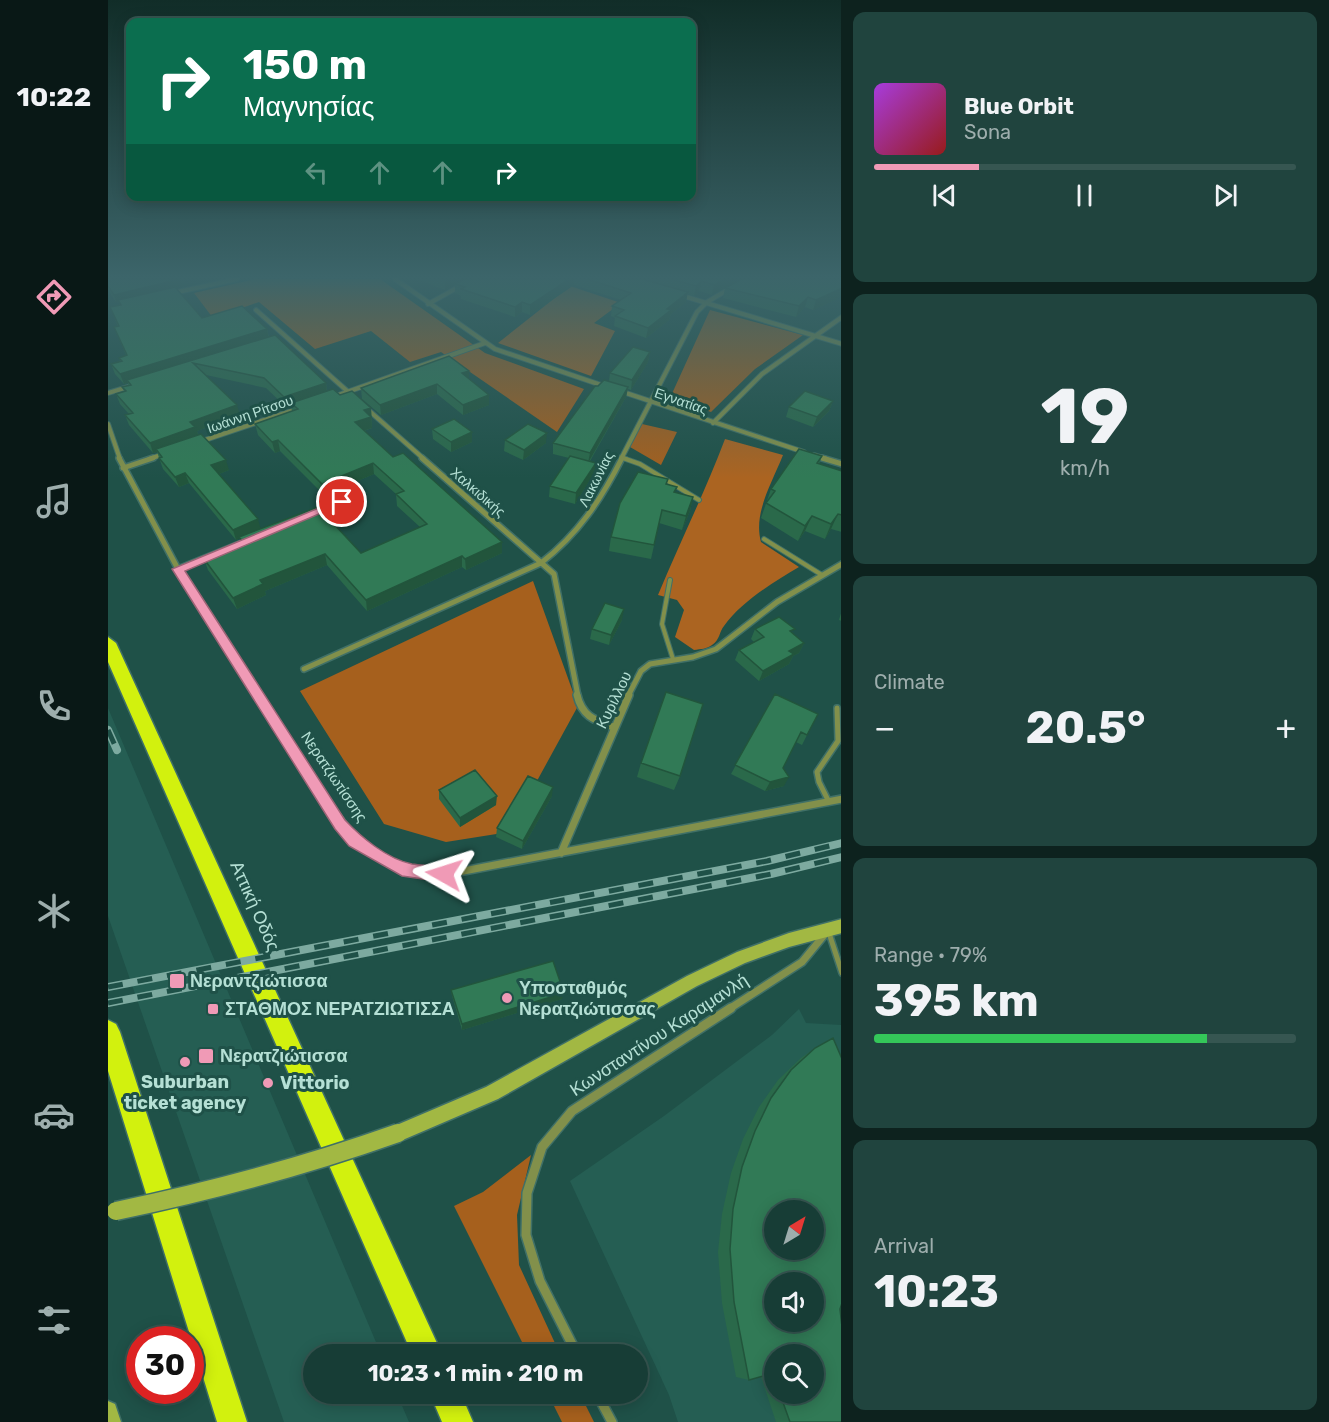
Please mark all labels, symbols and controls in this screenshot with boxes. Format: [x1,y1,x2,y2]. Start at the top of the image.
text: 150 m [243,40,367,90]
icon: right [144,42,222,120]
text: 10:22 [17,81,91,113]
text: Μαγνησίας [243,91,374,123]
text: Blue Orbit [964,93,1074,120]
text: Sona [964,120,1011,144]
icon: left [300,156,333,189]
icon: ahead [363,156,396,189]
icon: ahead [426,156,459,189]
icon: right [489,156,522,189]
icon: previous [928,179,961,212]
icon: pause [1068,179,1101,212]
icon: next [1209,179,1242,212]
icon: directions [33,276,75,318]
text: 19 [1041,370,1129,463]
street label: Εγνατίας [652,384,710,419]
street label: Ιωάννη Ρίτσου [205,392,295,437]
street label: Λακωνίας [575,448,618,510]
text: km/h [1060,456,1110,480]
street label: Χαλκιδικής [447,464,509,521]
pin [316,476,367,527]
icon: music [33,480,75,522]
icon: arrive [325,485,358,518]
street label: Κυρίλλου [592,668,636,732]
text: Climate [874,670,945,694]
icon: phone [33,685,75,727]
text: 20.5° [1026,701,1145,754]
text: − [874,708,895,747]
text: + [1275,708,1296,747]
street label: Νερατζιωτίσσης [297,728,371,826]
position arrow [412,842,476,906]
street label: Αττική Οδός [225,858,285,955]
icon: climate [33,890,75,932]
text: Range · 79% [874,943,987,967]
street label: Κωνσταντίνου Καραμανλή [566,969,752,1101]
place label: Νεραντζιώτισσα [190,970,328,992]
marker: Νεραντζιώτισσα [168,972,186,990]
text: 395 km [874,974,1039,1027]
place label: Υποσταθμός Νερατζιώτισσας [519,977,656,1020]
marker: Υποσταθμός Νερατζιώτισσας [500,991,514,1005]
place label: ΣΤΑΘΜΟΣ ΝΕΡΑΤΖΙΩΤΙΣΣΑ [225,998,455,1020]
marker: ΣΤΑΘΜΟΣ ΝΕΡΑΤΖΙΩΤΙΣΣΑ [206,1002,220,1016]
place label: Νερατζιώτισσα [220,1045,348,1067]
marker: Νερατζιώτισσα [197,1047,215,1065]
marker: Suburban ticket agency [178,1055,192,1069]
place label: Suburban ticket agency [124,1071,247,1114]
place label: Vittorio [280,1072,350,1094]
marker: Vittorio [261,1076,275,1090]
icon: car [33,1094,75,1136]
north arrow [764,1200,824,1260]
map controls [764,1200,824,1404]
text: Arrival [874,1234,934,1258]
text: 10:23 [874,1265,999,1318]
button: sound [764,1272,824,1332]
icon: filters [33,1299,75,1341]
speed limit sign: 30 [126,1326,204,1404]
button: search [764,1344,824,1404]
text: 10:23 · 1 min · 210 m [368,1360,583,1387]

